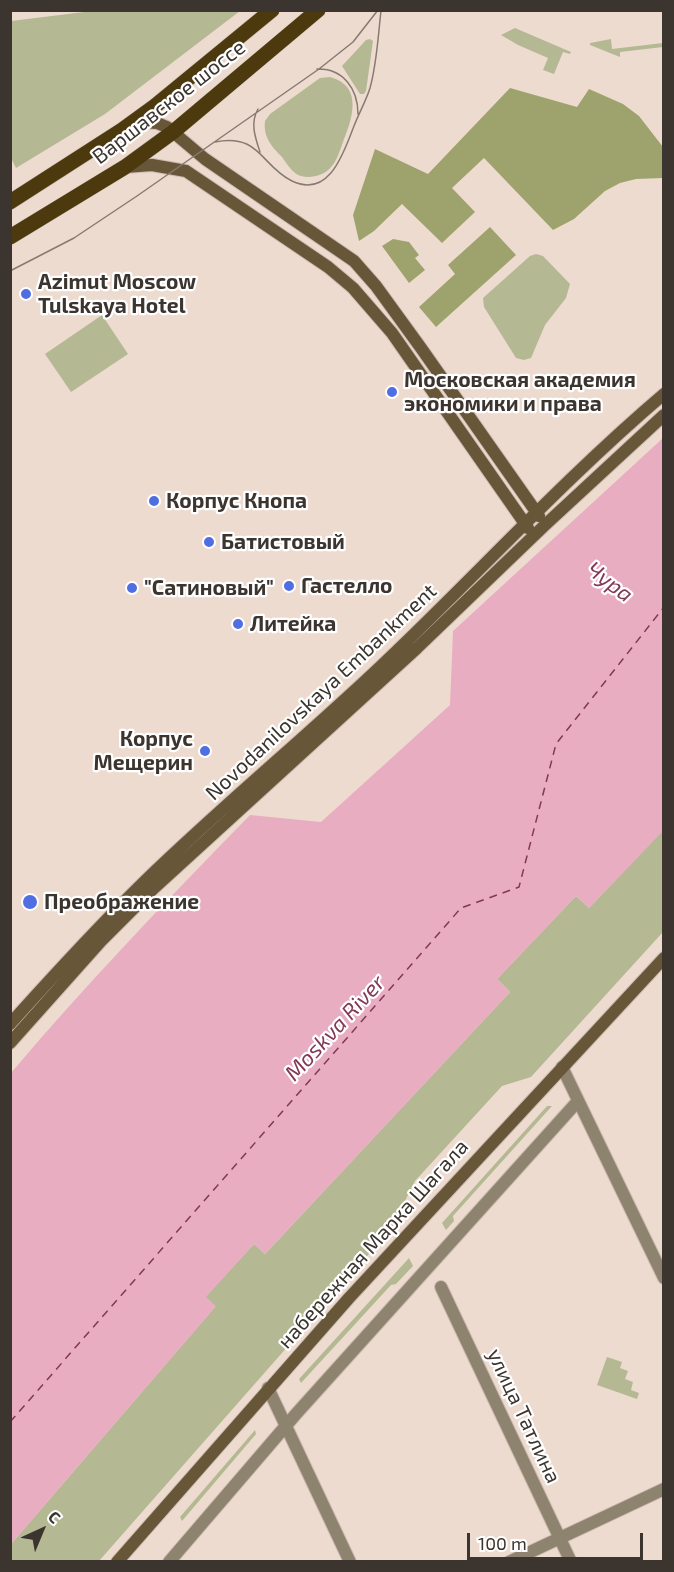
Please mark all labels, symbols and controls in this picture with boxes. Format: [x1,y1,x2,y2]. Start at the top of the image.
street label: Варшавское шоссе [88,34,250,170]
place label: Azimut Moscow Tulskaya Hotel [38,269,196,319]
marker: Azimut Moscow Tulskaya Hotel [19,287,33,301]
place label: Московская академия экономики и права [404,367,636,417]
marker: Московская академия экономики и права [385,385,399,399]
place label: Корпус Кнопа [166,488,307,514]
marker: Корпус Кнопа [147,494,161,508]
place label: Батистовый [221,529,345,555]
marker: Батистовый [202,535,216,549]
water label: Чура [582,556,638,608]
place label: Гастелло [301,573,393,599]
place label: "Сатиновый" [144,575,274,601]
street label: Novodanilovskaya Embankment [200,578,442,806]
marker: Гастелло [282,579,296,593]
marker: "Сатиновый" [125,581,139,595]
place label: Литейка [250,611,336,637]
marker: Литейка [231,617,245,631]
place label: Корпус Мещерин [94,726,193,776]
marker: Корпус Мещерин [198,744,212,758]
place label: Преображение [44,889,199,915]
marker: Преображение [21,893,39,911]
water label: Moskva River [279,970,391,1086]
street label: набережная Марка Шагала [272,1134,474,1354]
street label: улица Татлина [482,1345,566,1487]
north arrow [12,1500,72,1560]
text: С [45,1507,65,1527]
scale bar [470,1521,646,1559]
text: 100 m [478,1532,527,1554]

